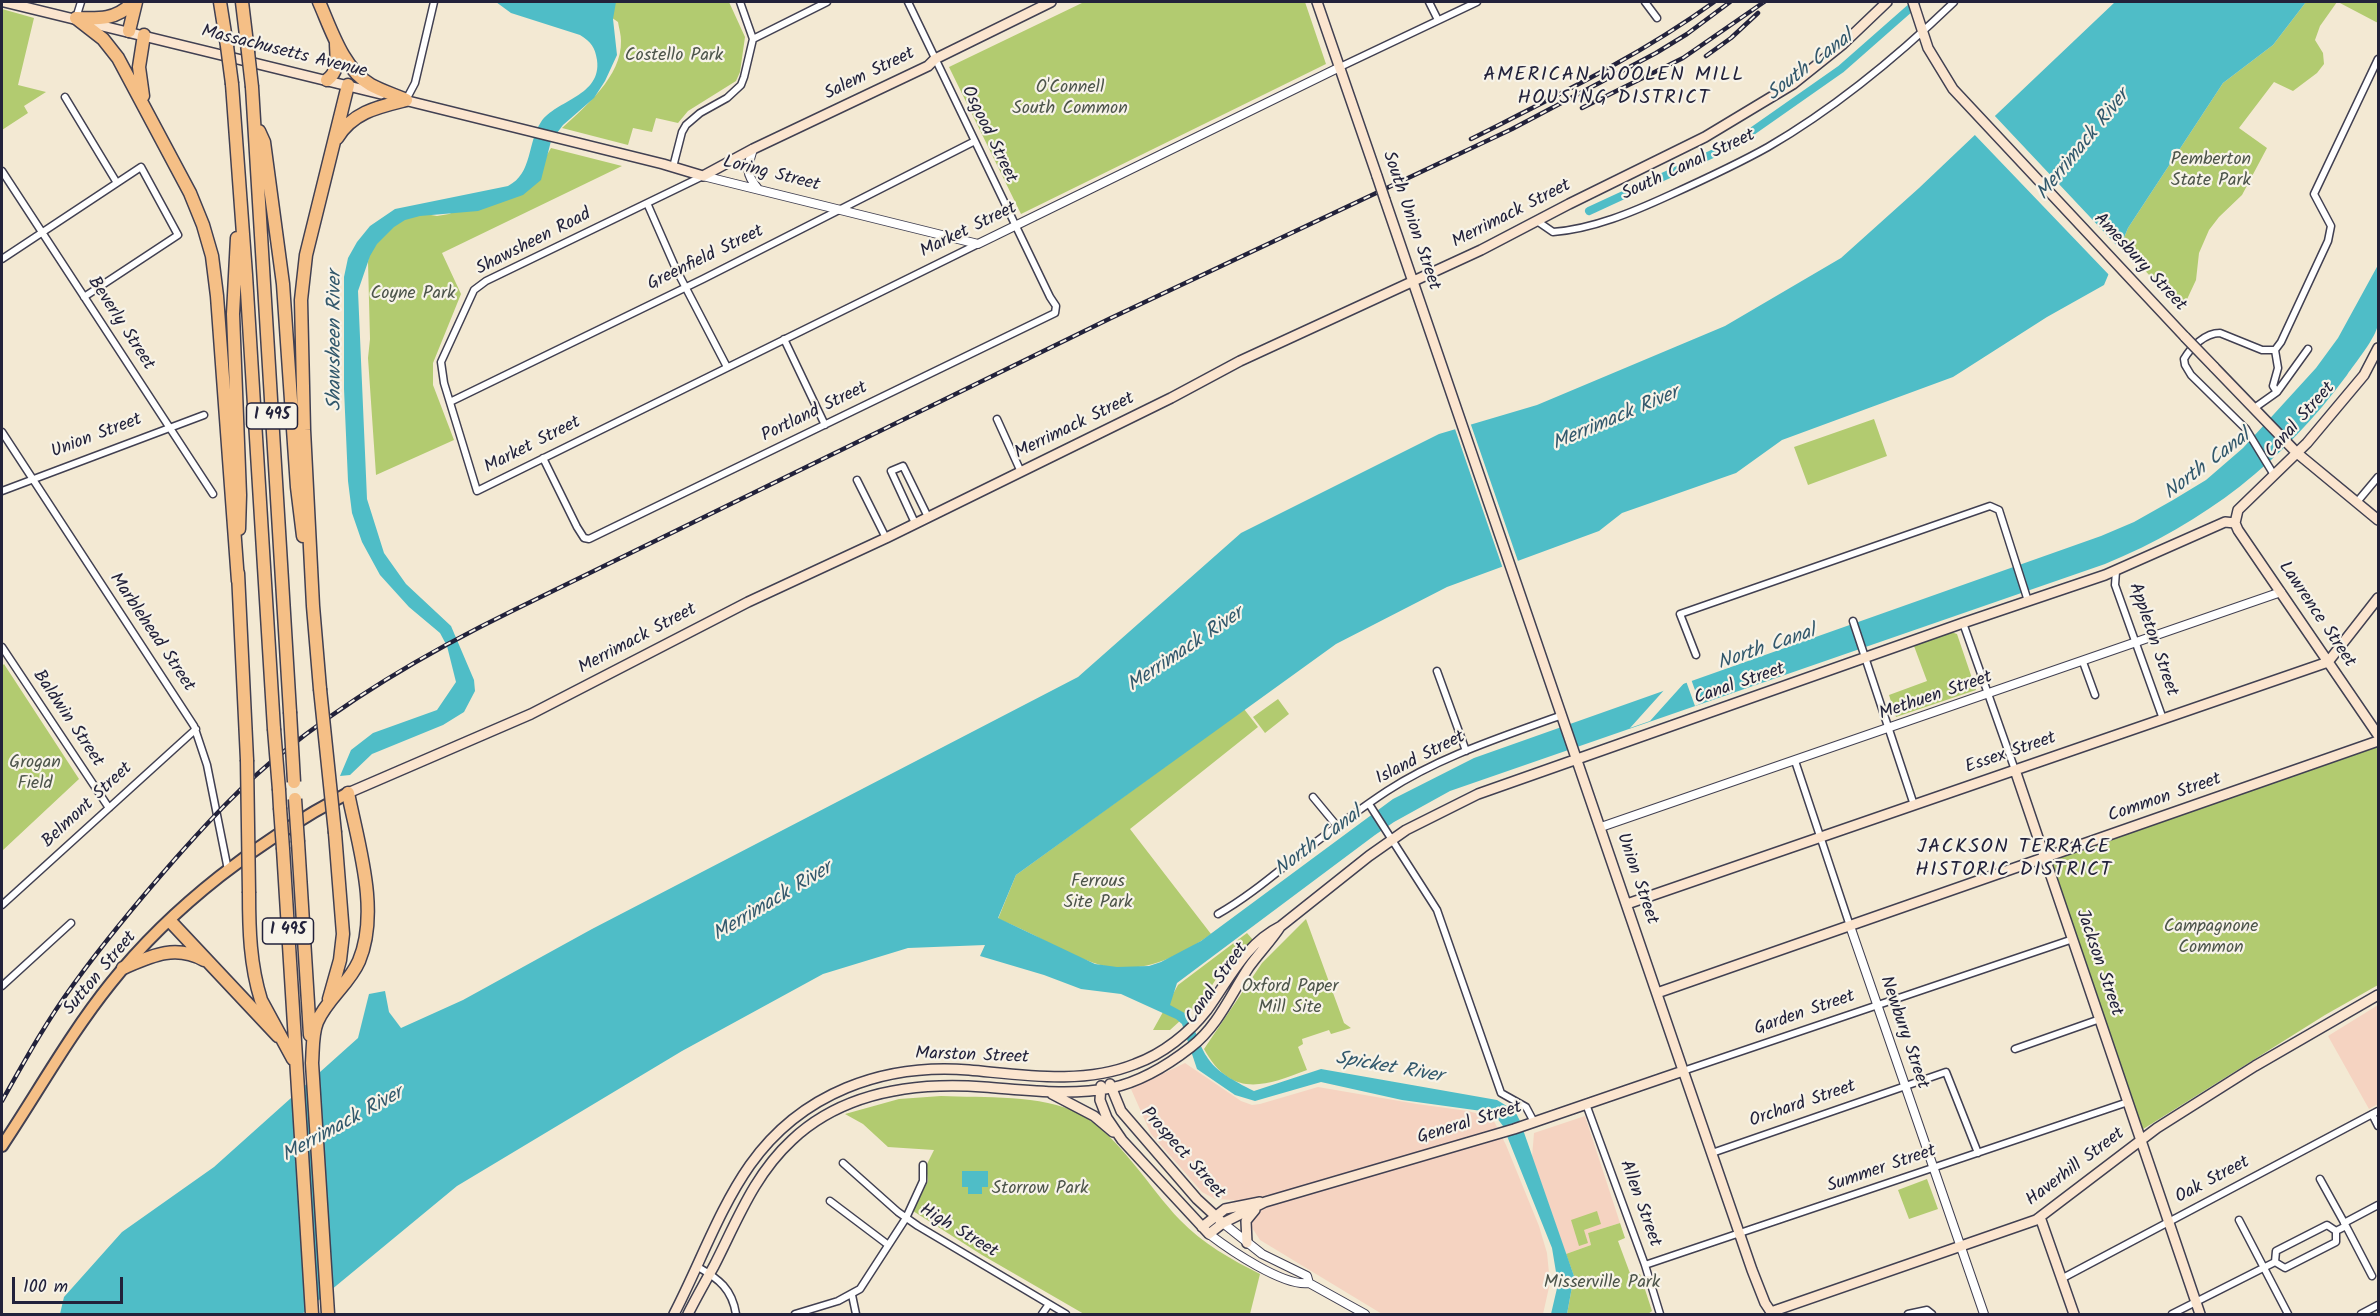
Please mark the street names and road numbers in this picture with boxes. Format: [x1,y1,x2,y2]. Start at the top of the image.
street label: Massachusetts Avenue [199,22,369,84]
street label: Salem Street [821,44,919,106]
street label: Osgood Street [955,83,1021,187]
street label: South Canal Street [1619,126,1759,206]
street label: South Union Street [1376,149,1444,293]
street label: Loring Street [720,153,822,197]
street label: Merrimack Street [1449,176,1575,254]
street label: Market Street [917,198,1021,264]
street label: Shawsheen Road [473,205,595,281]
street label: Amesbury Street [2088,209,2190,317]
street label: Greenfield Street [644,222,768,296]
street label: Beverly Street [82,273,158,375]
street label: Portland Street [759,378,871,448]
street label: Canal Street [2261,379,2341,463]
street label: Merrimack Street [1012,389,1138,465]
road number: I 495 [246,403,298,429]
street label: Union Street [49,410,145,464]
street label: Market Street [481,413,585,479]
street label: Lawrence Street [2273,558,2359,672]
street label: Marblehead Street [103,570,199,696]
street label: Appleton Street [2123,581,2181,699]
street label: Merrimack Street [575,600,701,680]
street label: Canal Street [1692,659,1788,711]
street label: Baldwin Street [27,666,107,772]
street label: Methuen Street [1877,668,1995,726]
street label: Island Street [1373,727,1469,791]
street label: Essex Street [1963,728,2059,780]
street label: Belmont Street [38,759,138,853]
street label: Common Street [2106,770,2224,828]
street label: Union Street [1610,830,1662,928]
street label: Jackson Street [2070,907,2126,1019]
road number: I 495 [262,918,314,944]
street label: Sutton Street [60,928,142,1020]
street label: Canal Street [1182,939,1254,1029]
street label: Newbury Street [1874,974,1932,1092]
street label: Garden Street [1752,987,1858,1041]
street label: Marston Street [915,1044,1029,1070]
street label: Orchard Street [1747,1077,1859,1133]
street label: General Street [1415,1098,1525,1150]
street label: Prospect Street [1135,1104,1229,1204]
street label: Haverhill Street [2022,1124,2130,1212]
street label: Summer Street [1825,1141,1939,1199]
street label: Oak Street [2172,1153,2254,1209]
street label: Allen Street [1613,1158,1665,1250]
street label: High Street [915,1200,1001,1264]

